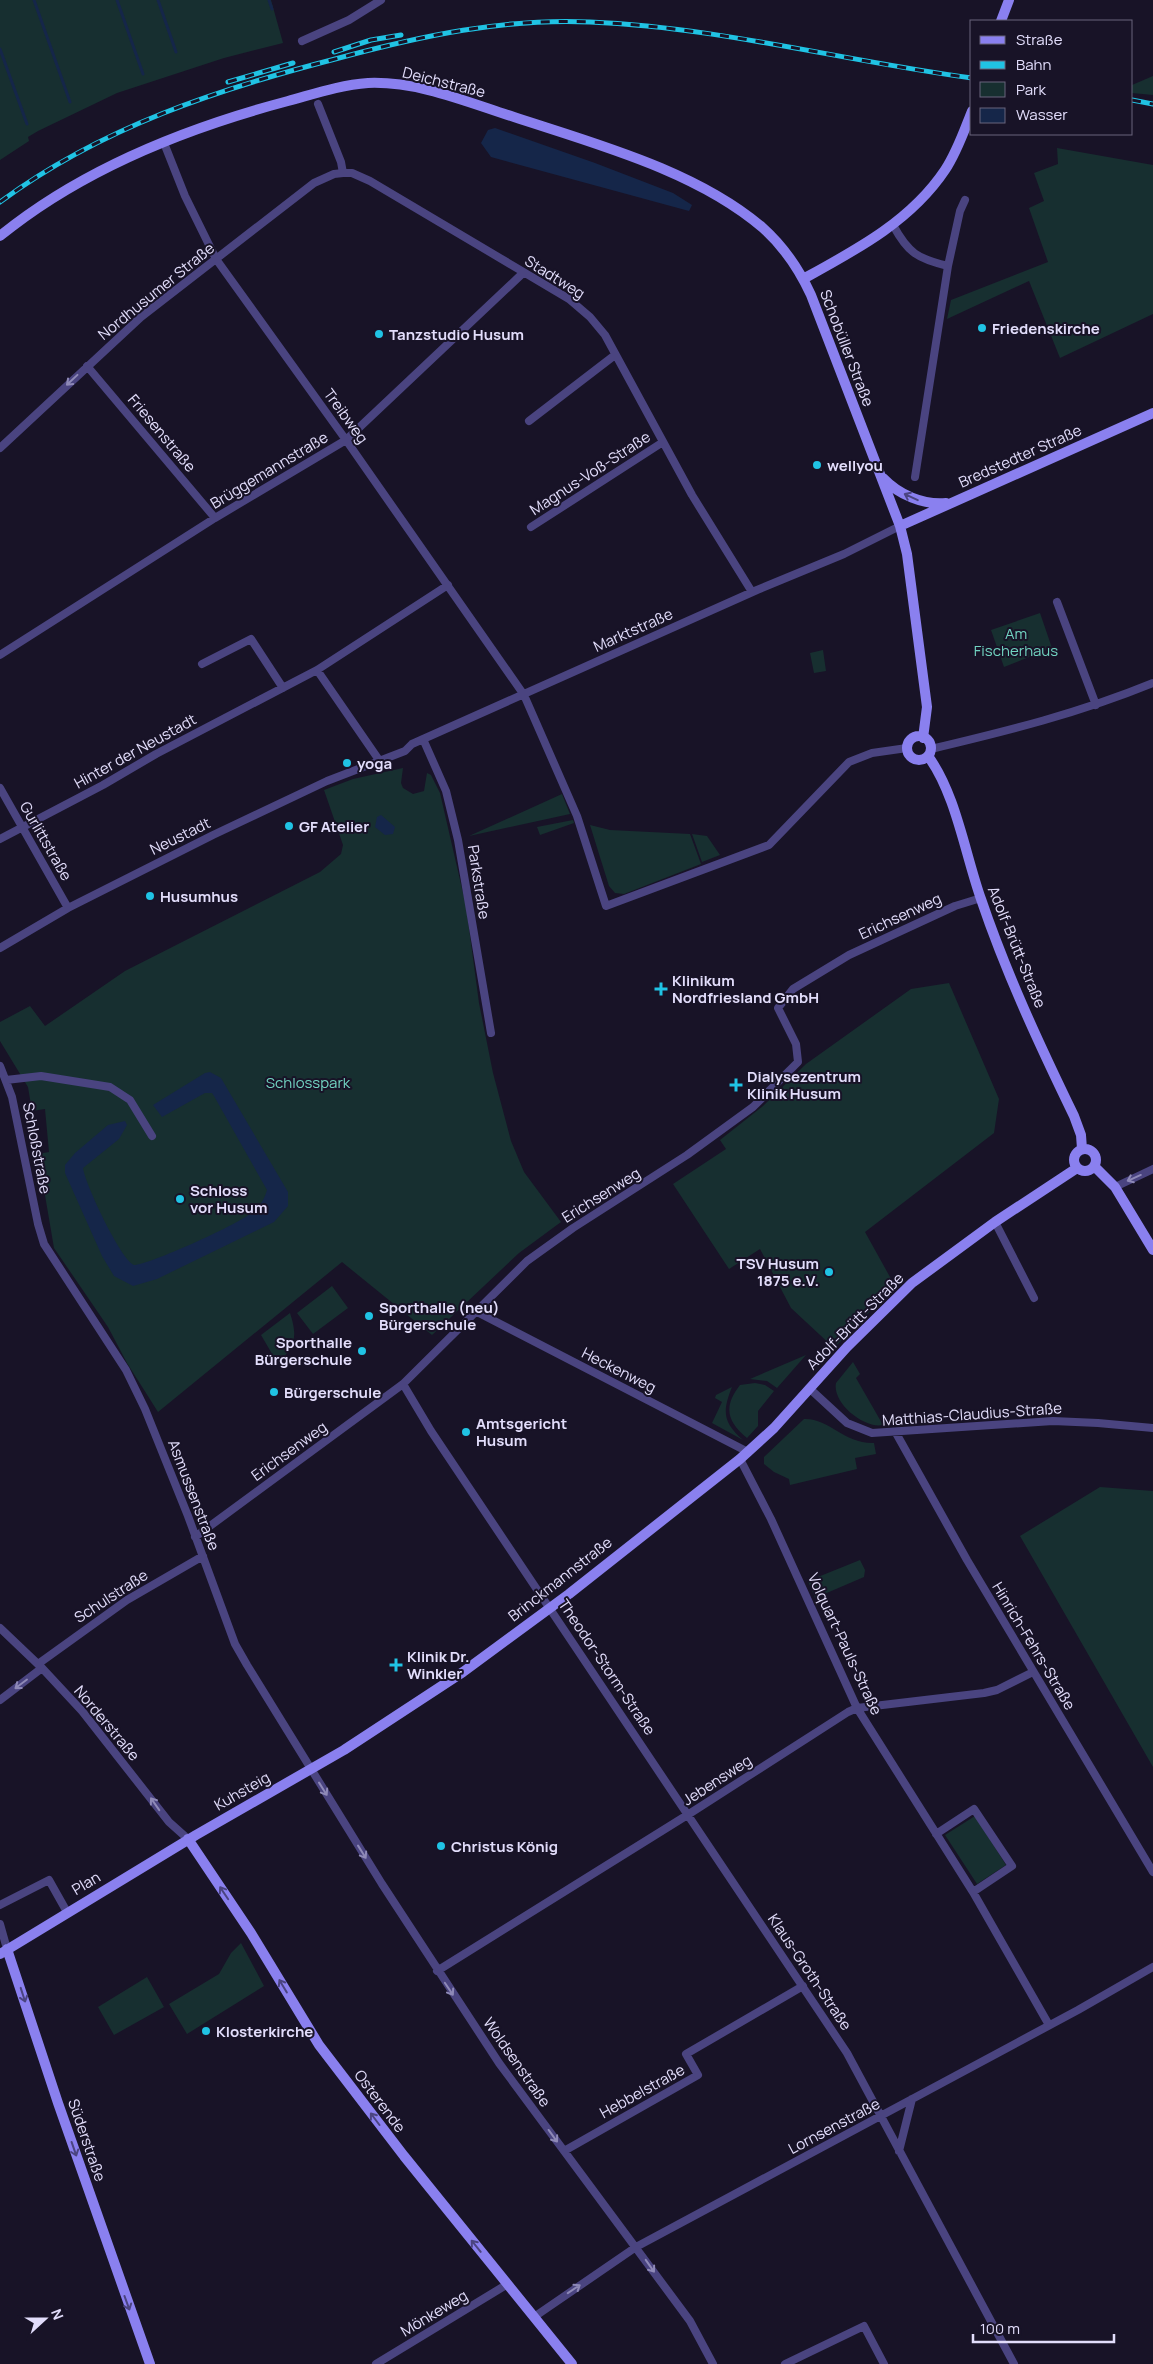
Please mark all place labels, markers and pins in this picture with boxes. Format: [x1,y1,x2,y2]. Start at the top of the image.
place label: Friedenskirche [992,318,1100,339]
marker: Friedenskirche [976,322,988,334]
place label: Tanzstudio Husum [389,324,524,345]
marker: Tanzstudio Husum [373,328,385,340]
place label: wellyou [827,455,883,476]
marker: wellyou [811,459,823,471]
place label: yoga [357,753,392,774]
marker: yoga [341,757,353,769]
place label: GF Atelier [299,816,369,837]
marker: GF Atelier [283,820,295,832]
place label: Husumhus [160,886,238,907]
marker: Husumhus [144,890,156,902]
place label: Klinikum Nordfriesland GmbH [672,970,819,1008]
marker: Klinikum Nordfriesland GmbH [654,982,668,996]
place label: Dialysezentrum Klinik Husum [747,1066,861,1104]
marker: Dialysezentrum Klinik Husum [729,1078,743,1092]
place label: Schloss vor Husum [190,1180,267,1218]
marker: Schloss vor Husum [174,1193,186,1205]
place label: TSV Husum 1875 e.V. [737,1253,819,1291]
marker: TSV Husum 1875 e.V. [823,1266,835,1278]
place label: Sporthalle (neu) Bürgerschule [379,1297,500,1335]
marker: Sporthalle (neu) Bürgerschule [363,1310,375,1322]
place label: Sporthalle Bürgerschule [255,1332,352,1370]
marker: Sporthalle Bürgerschule [356,1345,368,1357]
place label: Bürgerschule [284,1382,381,1403]
marker: Bürgerschule [268,1386,280,1398]
place label: Amtsgericht Husum [476,1413,567,1451]
marker: Amtsgericht Husum [460,1426,472,1438]
place label: Klinik Dr. Winkler [407,1646,470,1684]
marker: Klinik Dr. Winkler [389,1658,403,1672]
place label: Christus König [451,1836,558,1857]
marker: Christus König [435,1840,447,1852]
place label: Klosterkirche [216,2021,313,2042]
marker: Klosterkirche [200,2025,212,2037]

